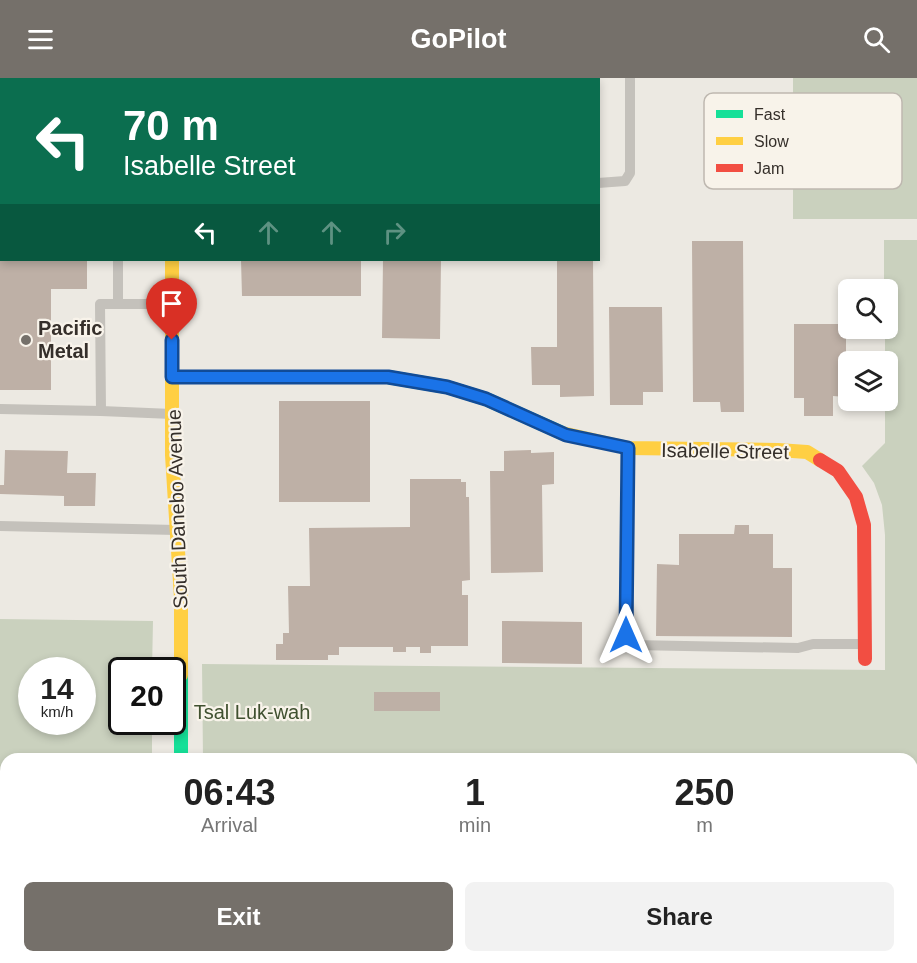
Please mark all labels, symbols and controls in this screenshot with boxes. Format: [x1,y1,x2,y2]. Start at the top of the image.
icon: menu [24,23,57,56]
icon: search [860,23,893,56]
text: GoPilot [411,24,507,54]
legend [704,93,902,189]
icon: left [24,102,102,180]
text: 70 m [123,102,219,149]
text: Fast [754,106,786,123]
text: Slow [754,133,789,150]
text: Isabelle Street [123,151,296,181]
text: Jam [754,160,784,177]
icon: left [189,216,222,249]
icon: ahead [252,216,285,249]
icon: ahead [315,216,348,249]
icon: right [378,216,411,249]
pin [146,278,197,340]
map controls [838,279,898,411]
button: search [838,279,898,339]
icon: arrive [155,287,188,320]
place label: Pacific Metal [38,317,102,362]
marker: Pacific Metal [19,333,33,347]
button: layers [838,351,898,411]
street label: South Danebo Avenue [163,409,191,609]
street label: Isabelle Street [661,439,790,463]
position arrow [594,603,658,667]
speed limit sign: 20 [108,657,186,735]
text: 14 [40,672,74,705]
park label: Tsal Luk-wah [194,701,310,723]
text: km/h [41,703,73,720]
text: 06:43 [183,772,275,813]
text: 1 [465,772,485,813]
text: 250 [674,772,735,813]
text: Arrival [201,814,258,836]
text: min [459,814,491,836]
text: m [696,814,713,836]
button: Exit [24,882,453,951]
button: Share [465,882,894,951]

